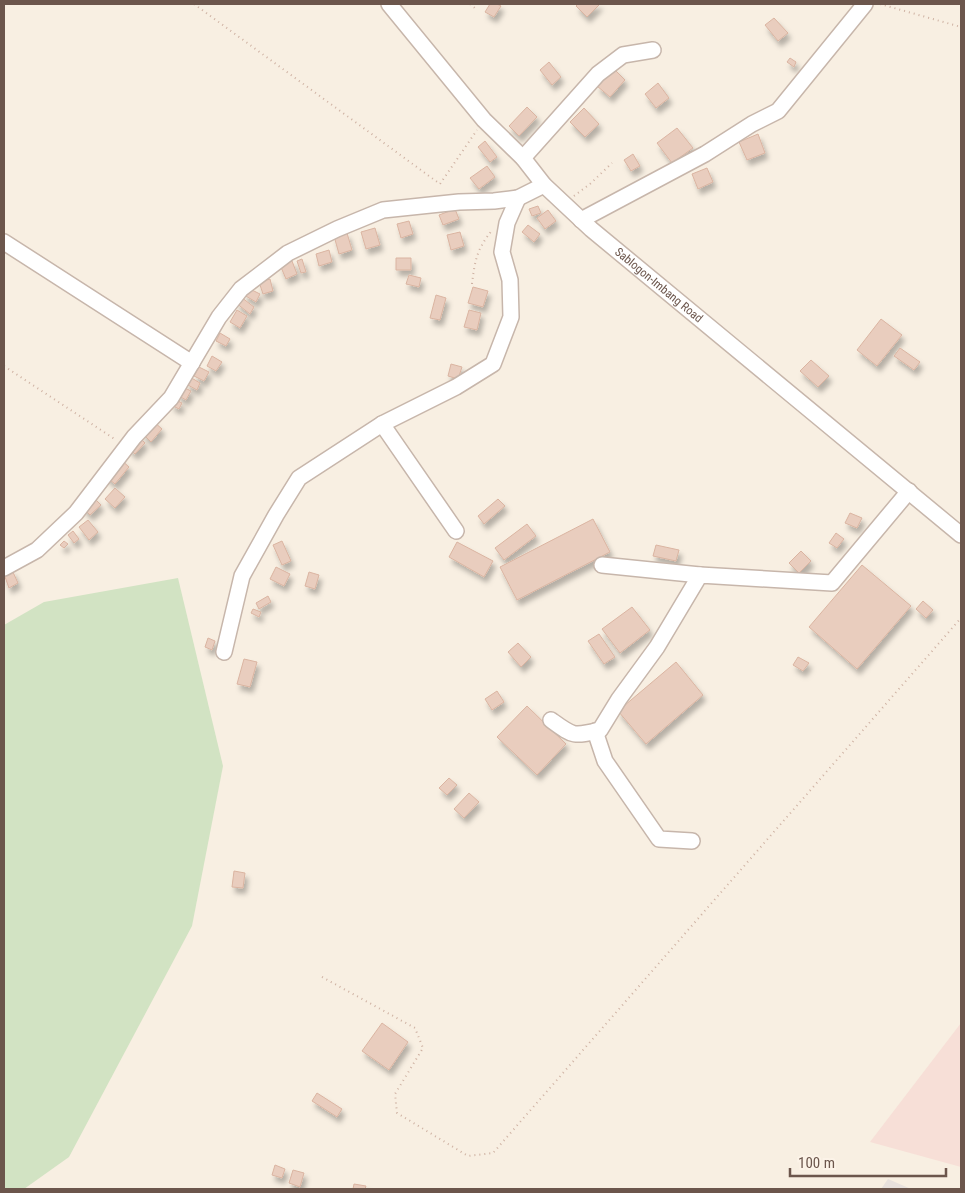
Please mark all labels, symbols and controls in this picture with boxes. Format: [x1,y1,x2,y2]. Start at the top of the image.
street label: Sablogon-Imbang Road [612,245,706,326]
scale bar [790,1146,946,1178]
text: 100 m [798,1154,835,1172]

